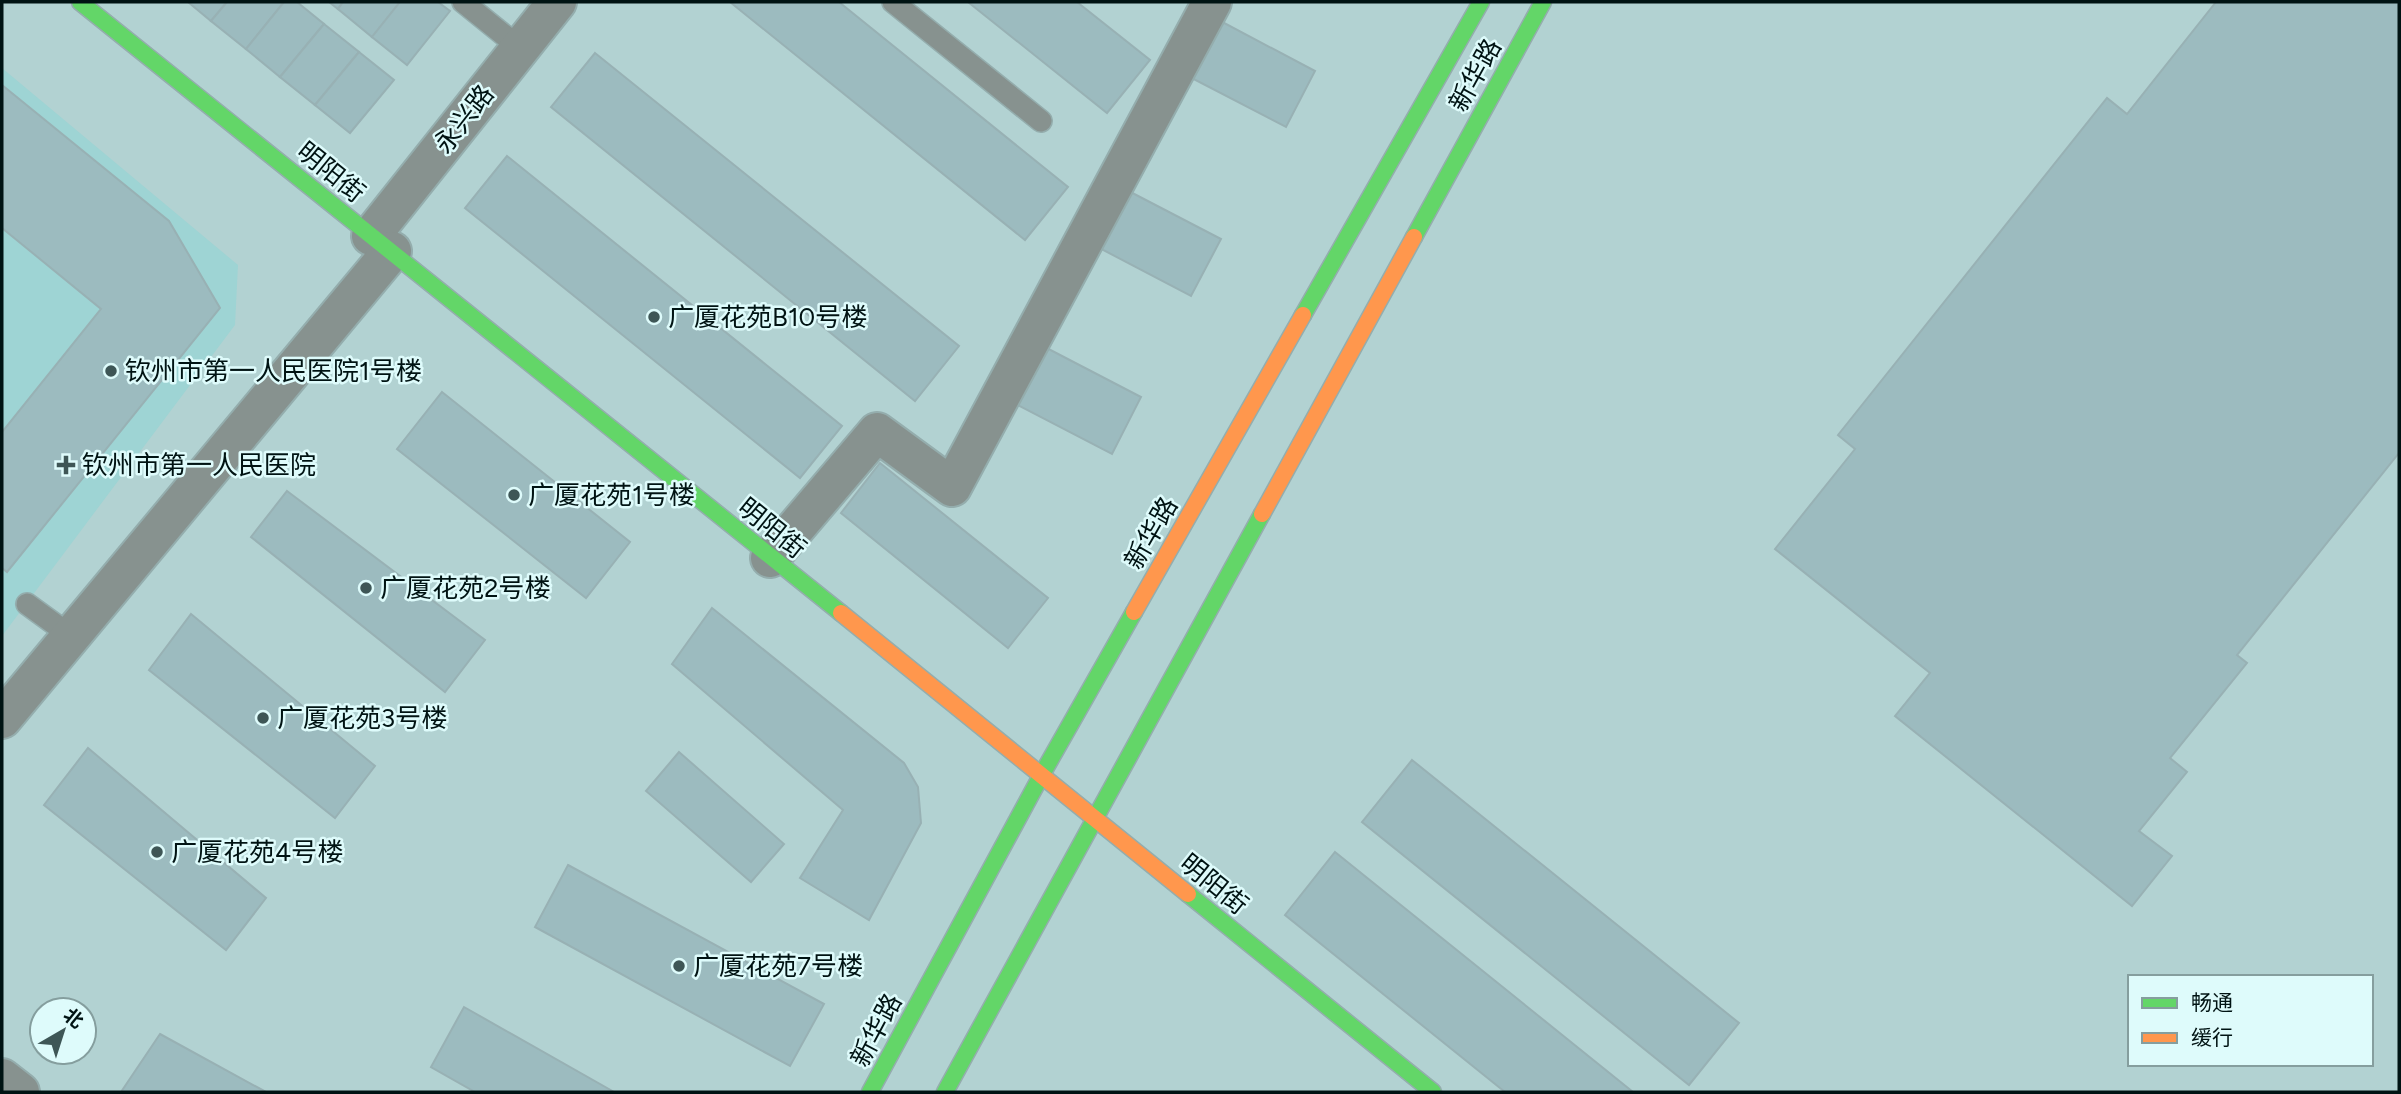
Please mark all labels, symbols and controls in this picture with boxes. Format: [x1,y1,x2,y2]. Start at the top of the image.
street label: 新华路 [1442,33,1508,117]
street label: 永兴路 [427,78,501,160]
street label: 明阳街 [291,135,371,209]
place label: 广厦花苑B10号楼 [668,301,867,333]
marker: 广厦花苑B10号楼 [646,309,662,325]
place label: 钦州市第一人民医院1号楼 [125,355,422,387]
marker: 钦州市第一人民医院1号楼 [103,363,119,379]
place label: 钦州市第一人民医院 [82,449,316,481]
marker: 钦州市第一人民医院 [56,455,76,475]
place label: 广厦花苑1号楼 [528,479,695,511]
marker: 广厦花苑1号楼 [506,487,522,503]
street label: 明阳街 [732,491,812,565]
street label: 新华路 [1118,491,1184,575]
place label: 广厦花苑2号楼 [380,572,551,604]
marker: 广厦花苑2号楼 [358,580,374,596]
place label: 广厦花苑3号楼 [277,702,447,734]
marker: 广厦花苑3号楼 [255,710,271,726]
place label: 广厦花苑4号楼 [171,836,343,868]
marker: 广厦花苑4号楼 [149,844,165,860]
street label: 明阳街 [1174,847,1254,921]
place label: 广厦花苑7号楼 [693,950,863,982]
marker: 广厦花苑7号楼 [671,958,687,974]
legend [2128,975,2373,1066]
street label: 新华路 [844,988,908,1072]
text: 畅通 [2191,990,2233,1015]
north arrow [28,996,98,1066]
text: 北 [59,1003,88,1033]
text: 缓行 [2191,1025,2233,1050]

